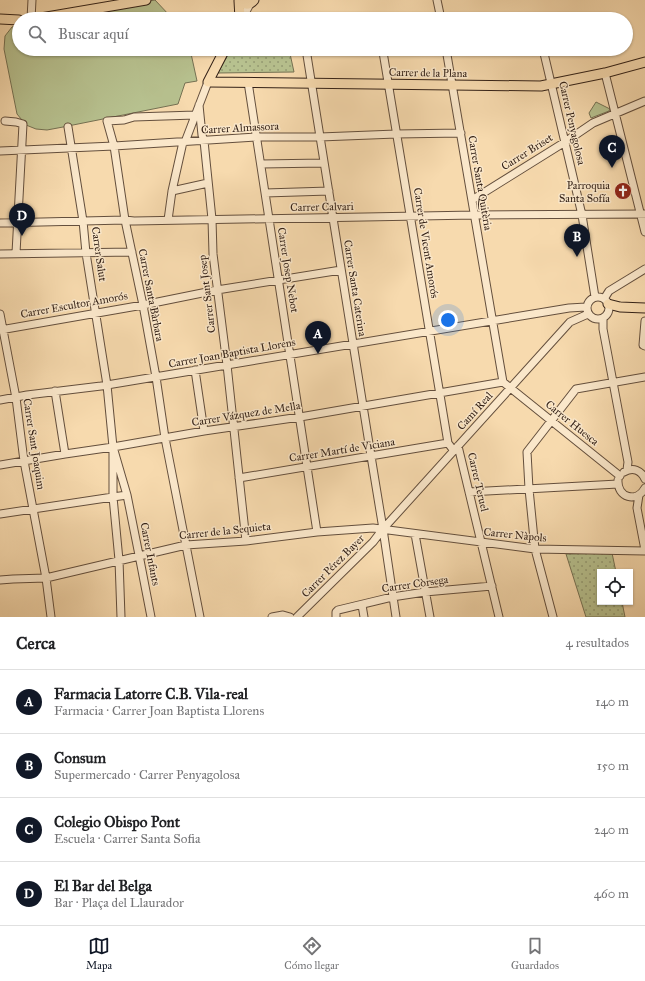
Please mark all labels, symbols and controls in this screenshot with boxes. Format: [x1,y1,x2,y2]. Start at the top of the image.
search box [12,12,633,56]
icon: search [26,23,48,45]
text: Buscar aquí [58,25,129,43]
street label: Carrer de la Plana [389,66,468,80]
street label: Carrer Penyagolosa [556,80,588,166]
street label: Carrer Almassora [201,119,280,137]
street label: Carrer Briset [499,131,555,173]
street label: Carrer Santa Quitèria [465,135,495,232]
pin: C [599,135,625,168]
place label: Parroquia Santa Sofía [559,179,610,205]
church icon: Parroquia Santa Sofía [613,181,633,201]
street label: Carrer de Vicent Amorós [411,187,441,299]
street label: Carrer Calvari [290,200,354,214]
pin: D [9,203,35,236]
pin: B [564,224,590,257]
street label: Carrer Salut [89,226,109,282]
street label: Carrer Josep Nebot [274,226,301,314]
street label: Carrer Santa Caterina [341,239,369,338]
street label: Carrer Santa Bàrbara [136,248,166,343]
street label: Carrer Sant Josep [196,254,219,334]
street label: Carrer Escultor Amorós [19,289,129,321]
your location [438,310,458,330]
pin: A [305,321,331,354]
street label: Carrer Joan Baptista Llorens [167,335,297,372]
street label: Camí Real [455,389,495,433]
street label: Carrer Sant Joaquim [19,397,48,492]
street label: Carrer Huesca [543,398,601,449]
street label: Carrer Vázquez de Mella [191,399,302,430]
street label: Carrer Martí de Viciana [288,435,396,465]
street label: Carrer Teruel [465,451,491,513]
street label: Carrer de la Sequieta [179,520,272,543]
street label: Carrer Infants [137,521,163,587]
street label: Carrer Nàpols [483,525,547,545]
street label: Carrer Pérez Bayer [299,531,368,600]
map controls [597,569,633,605]
button: locate [597,569,633,605]
street label: Carrer Còrsega [381,573,449,595]
text: Cerca [16,633,55,654]
text: 4 resultados [566,635,629,651]
text: Farmacia Latorre C.B. Vila-real [54,685,248,703]
text: A [25,694,33,710]
text: 140 m [595,694,629,710]
text: Farmacia · Carrer Joan Baptista Llorens [54,703,264,719]
text: Consum [54,749,106,767]
text: B [25,758,33,774]
text: 150 m [597,758,629,774]
text: Supermercado · Carrer Penyagolosa [54,767,240,783]
text: Colegio Obispo Pont [54,813,180,831]
text: C [25,822,33,838]
text: 240 m [594,822,629,838]
text: Escuela · Carrer Santa Sofia [54,831,200,847]
text: El Bar del Belga [54,877,152,895]
text: D [24,886,34,902]
text: 460 m [594,886,629,902]
text: Bar · Plaça del Llaurador [54,895,184,911]
tab: Mapa [86,935,112,972]
tab: Cómo llegar [284,935,339,972]
tab: Guardados [511,935,559,972]

